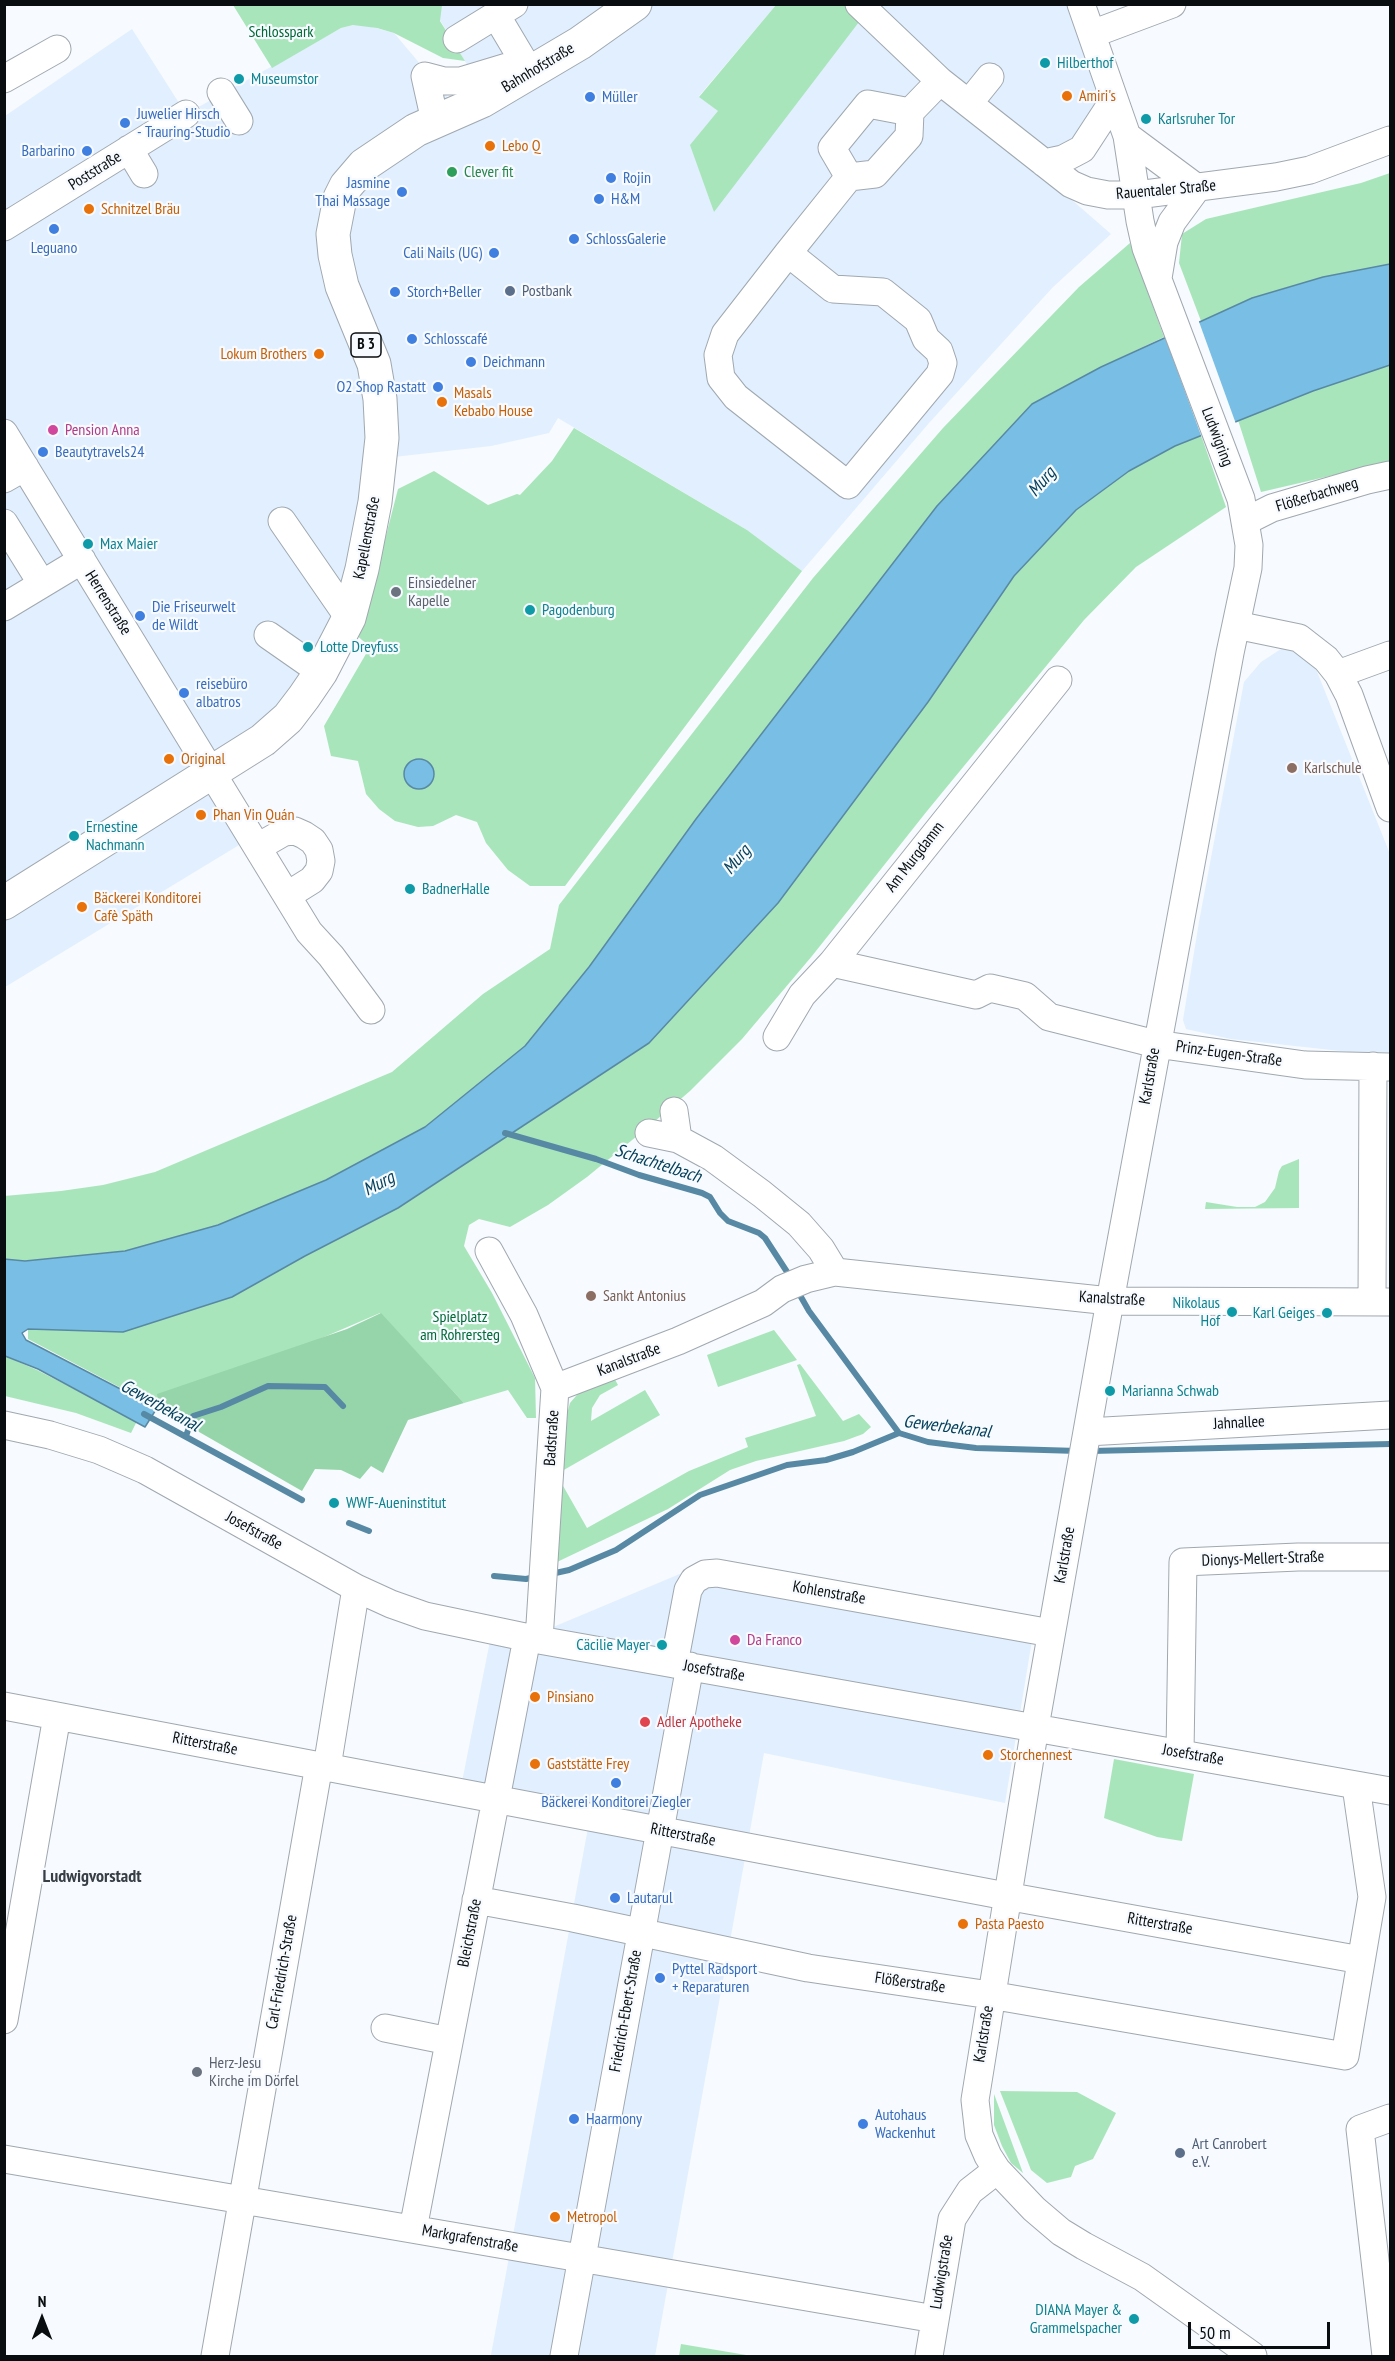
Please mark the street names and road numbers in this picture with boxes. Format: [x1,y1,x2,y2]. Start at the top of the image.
street label: Bahnhofstraße [498,39,578,97]
street label: Poststraße [65,147,125,195]
street label: Rauentaler Straße [1115,176,1217,204]
road number: B 3 [351,333,381,357]
street label: Ludwigring [1197,405,1237,469]
street label: Flößerbachweg [1274,473,1360,517]
street label: Kapellenstraße [350,495,384,581]
street label: Herrenstraße [81,567,135,639]
street label: Am Murgdamm [882,818,948,896]
street label: Prinz-Eugen-Straße [1175,1037,1283,1071]
street label: Karlstraße [1136,1046,1164,1106]
street label: Kanalstraße [1078,1288,1146,1310]
street label: Kanalstraße [595,1339,663,1381]
street label: Badstraße [540,1409,564,1467]
street label: Jahnallee [1213,1412,1265,1434]
street label: Josefstraße [222,1508,286,1554]
street label: Karlstraße [1051,1525,1079,1585]
street label: Dionys-Mellert-Straße [1201,1547,1325,1571]
street label: Kohlenstraße [791,1577,867,1609]
street label: Josefstraße [682,1656,746,1686]
street label: Ritterstraße [171,1728,239,1760]
street label: Josefstraße [1161,1740,1225,1770]
street label: Ritterstraße [649,1819,717,1851]
street label: Bleichstraße [454,1897,486,1969]
street label: Ritterstraße [1126,1909,1194,1939]
street label: Carl-Friedrich-Straße [262,1913,302,2031]
street label: Friedrich-Ebert-Straße [606,1948,646,2074]
street label: Flößerstraße [873,1969,947,1997]
street label: Karlstraße [970,2004,998,2064]
street label: Markgrafenstraße [420,2221,520,2257]
street label: Ludwigstraße [927,2233,957,2311]

